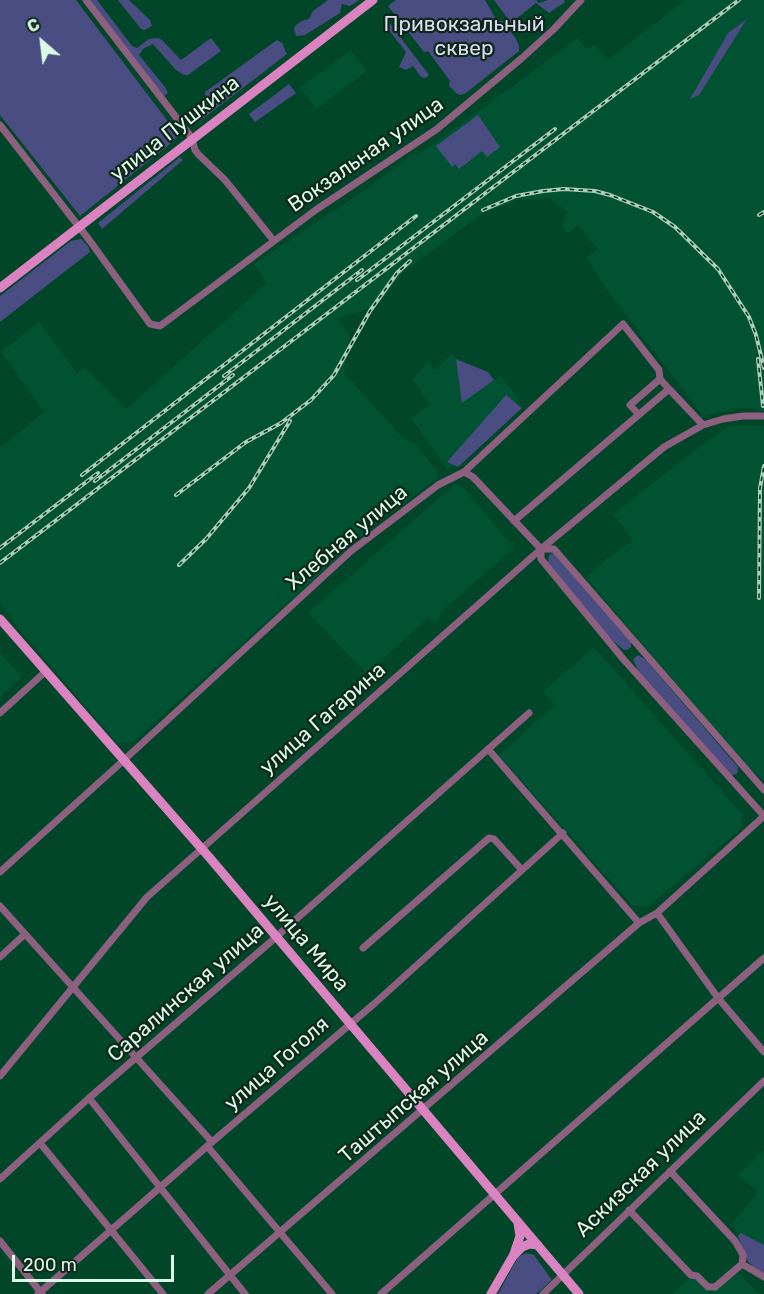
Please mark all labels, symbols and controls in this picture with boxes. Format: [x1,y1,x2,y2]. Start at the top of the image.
north arrow [12,12,72,72]
park label: Привокзальный сквер [384,12,544,62]
text: С [24,15,43,37]
street label: улица Пушкина [105,71,245,187]
street label: Вокзальная улица [284,92,448,218]
street label: Хлебная улица [281,480,413,596]
street label: улица Гагарина [255,658,391,780]
street label: улица Мира [258,889,354,997]
street label: Саралинская улица [103,918,269,1068]
street label: улица Гоголя [220,1012,334,1116]
street label: Таштыпская улица [334,1025,494,1169]
street label: Аскизская улица [570,1105,712,1243]
scale bar [15,1243,177,1281]
text: 200 m [23,1254,77,1276]

